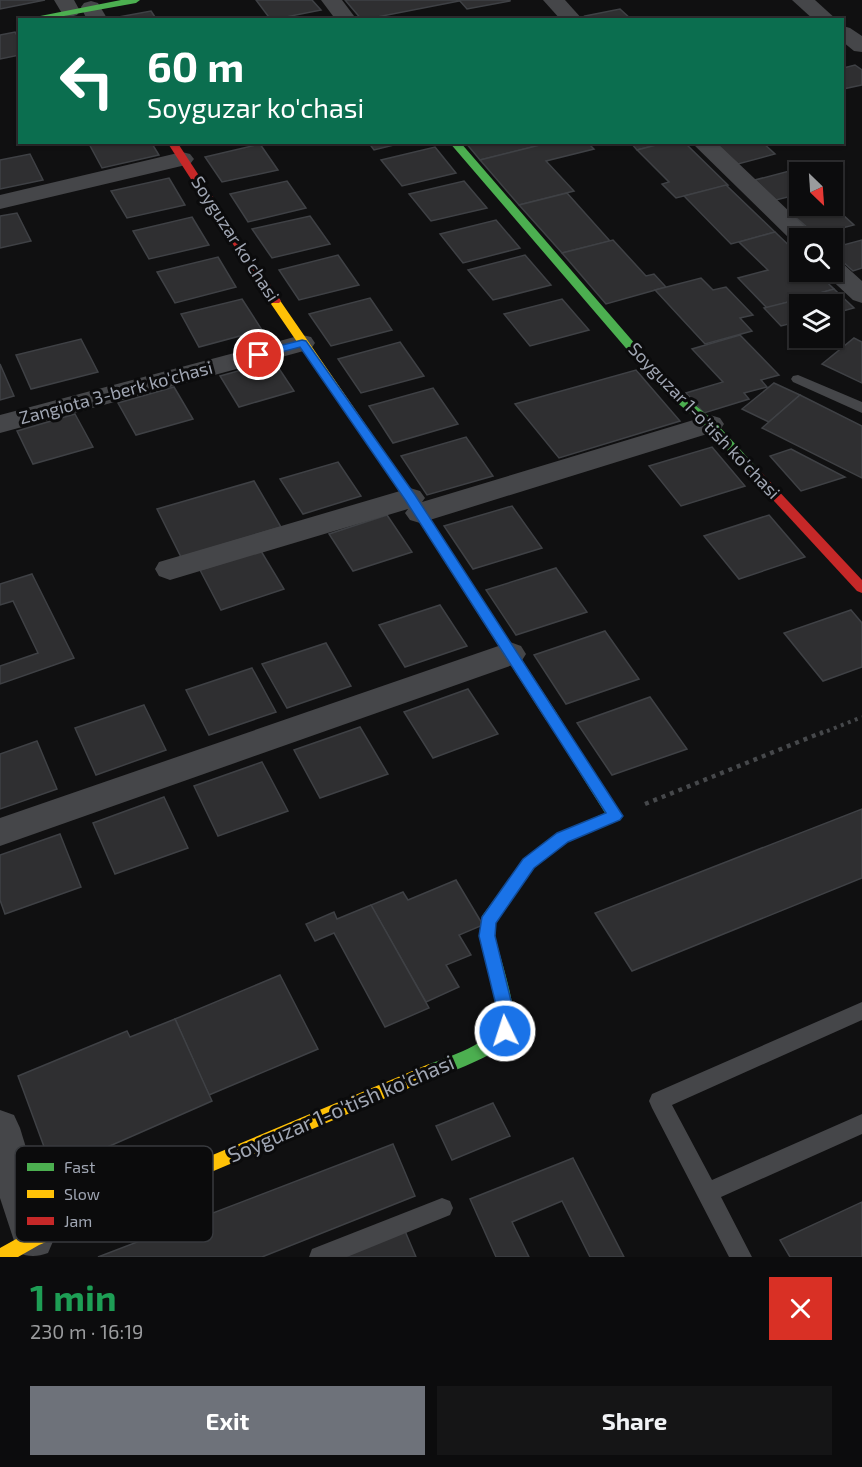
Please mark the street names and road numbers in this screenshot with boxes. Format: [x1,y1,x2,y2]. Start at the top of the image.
street label: Soyguzar ko'chasi [187,172,285,305]
street label: Soyguzar 1-o'tish ko'chasi [624,338,785,503]
street label: Zangiota 3-berk ko'chasi [17,356,215,428]
street label: Soyguzar 1-o'tish ko'chasi [223,1049,457,1167]

